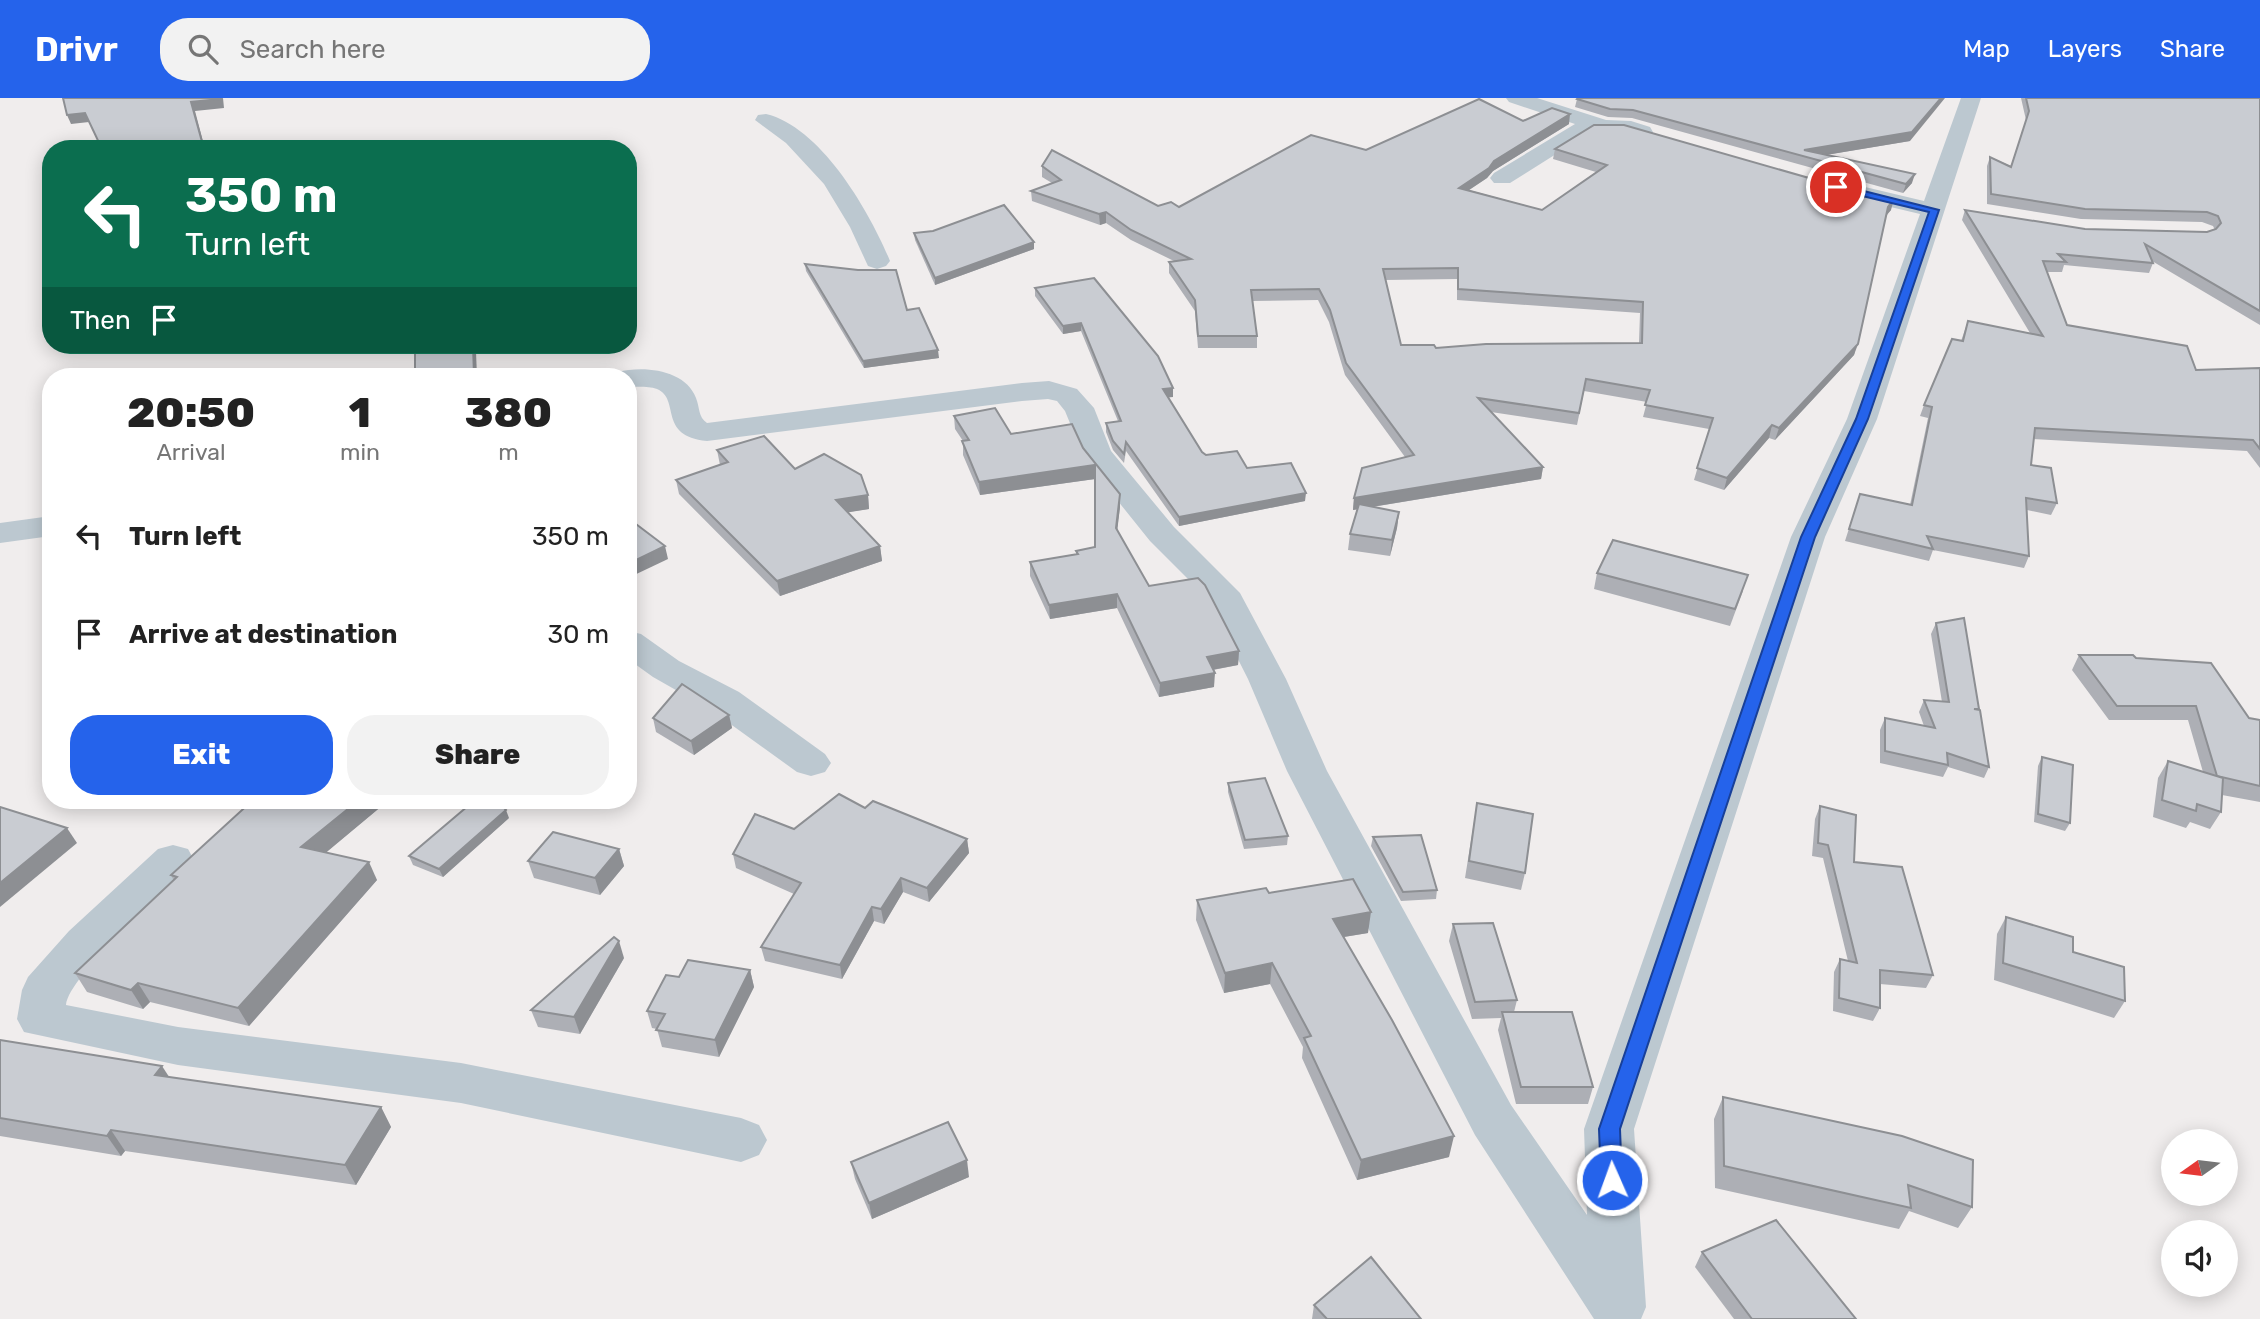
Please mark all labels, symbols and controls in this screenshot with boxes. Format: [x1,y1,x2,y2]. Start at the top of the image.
search box [160,18,650,81]
text: Drivr [35,30,118,69]
icon: search [184,30,222,68]
text: Search here [240,34,386,65]
text: Map [1963,35,2010,63]
text: Layers [2048,35,2122,63]
text: Share [2160,35,2225,63]
pin [1806,157,1866,217]
text: 350 m [185,166,338,224]
icon: left [70,168,161,259]
icon: arrive [1817,168,1855,206]
text: Turn left [185,225,310,263]
icon: arrive [145,301,183,339]
text: Then [70,305,131,336]
text: 20:50 [127,388,255,438]
text: 1 [349,388,371,438]
text: 380 [465,388,552,438]
text: Arrival [156,438,225,466]
text: min [340,438,380,466]
text: m [498,438,519,466]
icon: left [70,517,108,555]
text: Turn left [129,521,241,552]
text: 350 m [532,521,609,552]
icon: arrive [70,615,108,653]
text: Arrive at destination [129,619,397,650]
text: 30 m [547,619,609,650]
button: Exit [70,715,333,795]
button: Share [347,715,609,795]
north arrow [2161,1129,2238,1206]
map controls [2161,1129,2238,1297]
position arrow [1575,1143,1649,1217]
button: sound [2161,1220,2238,1297]

